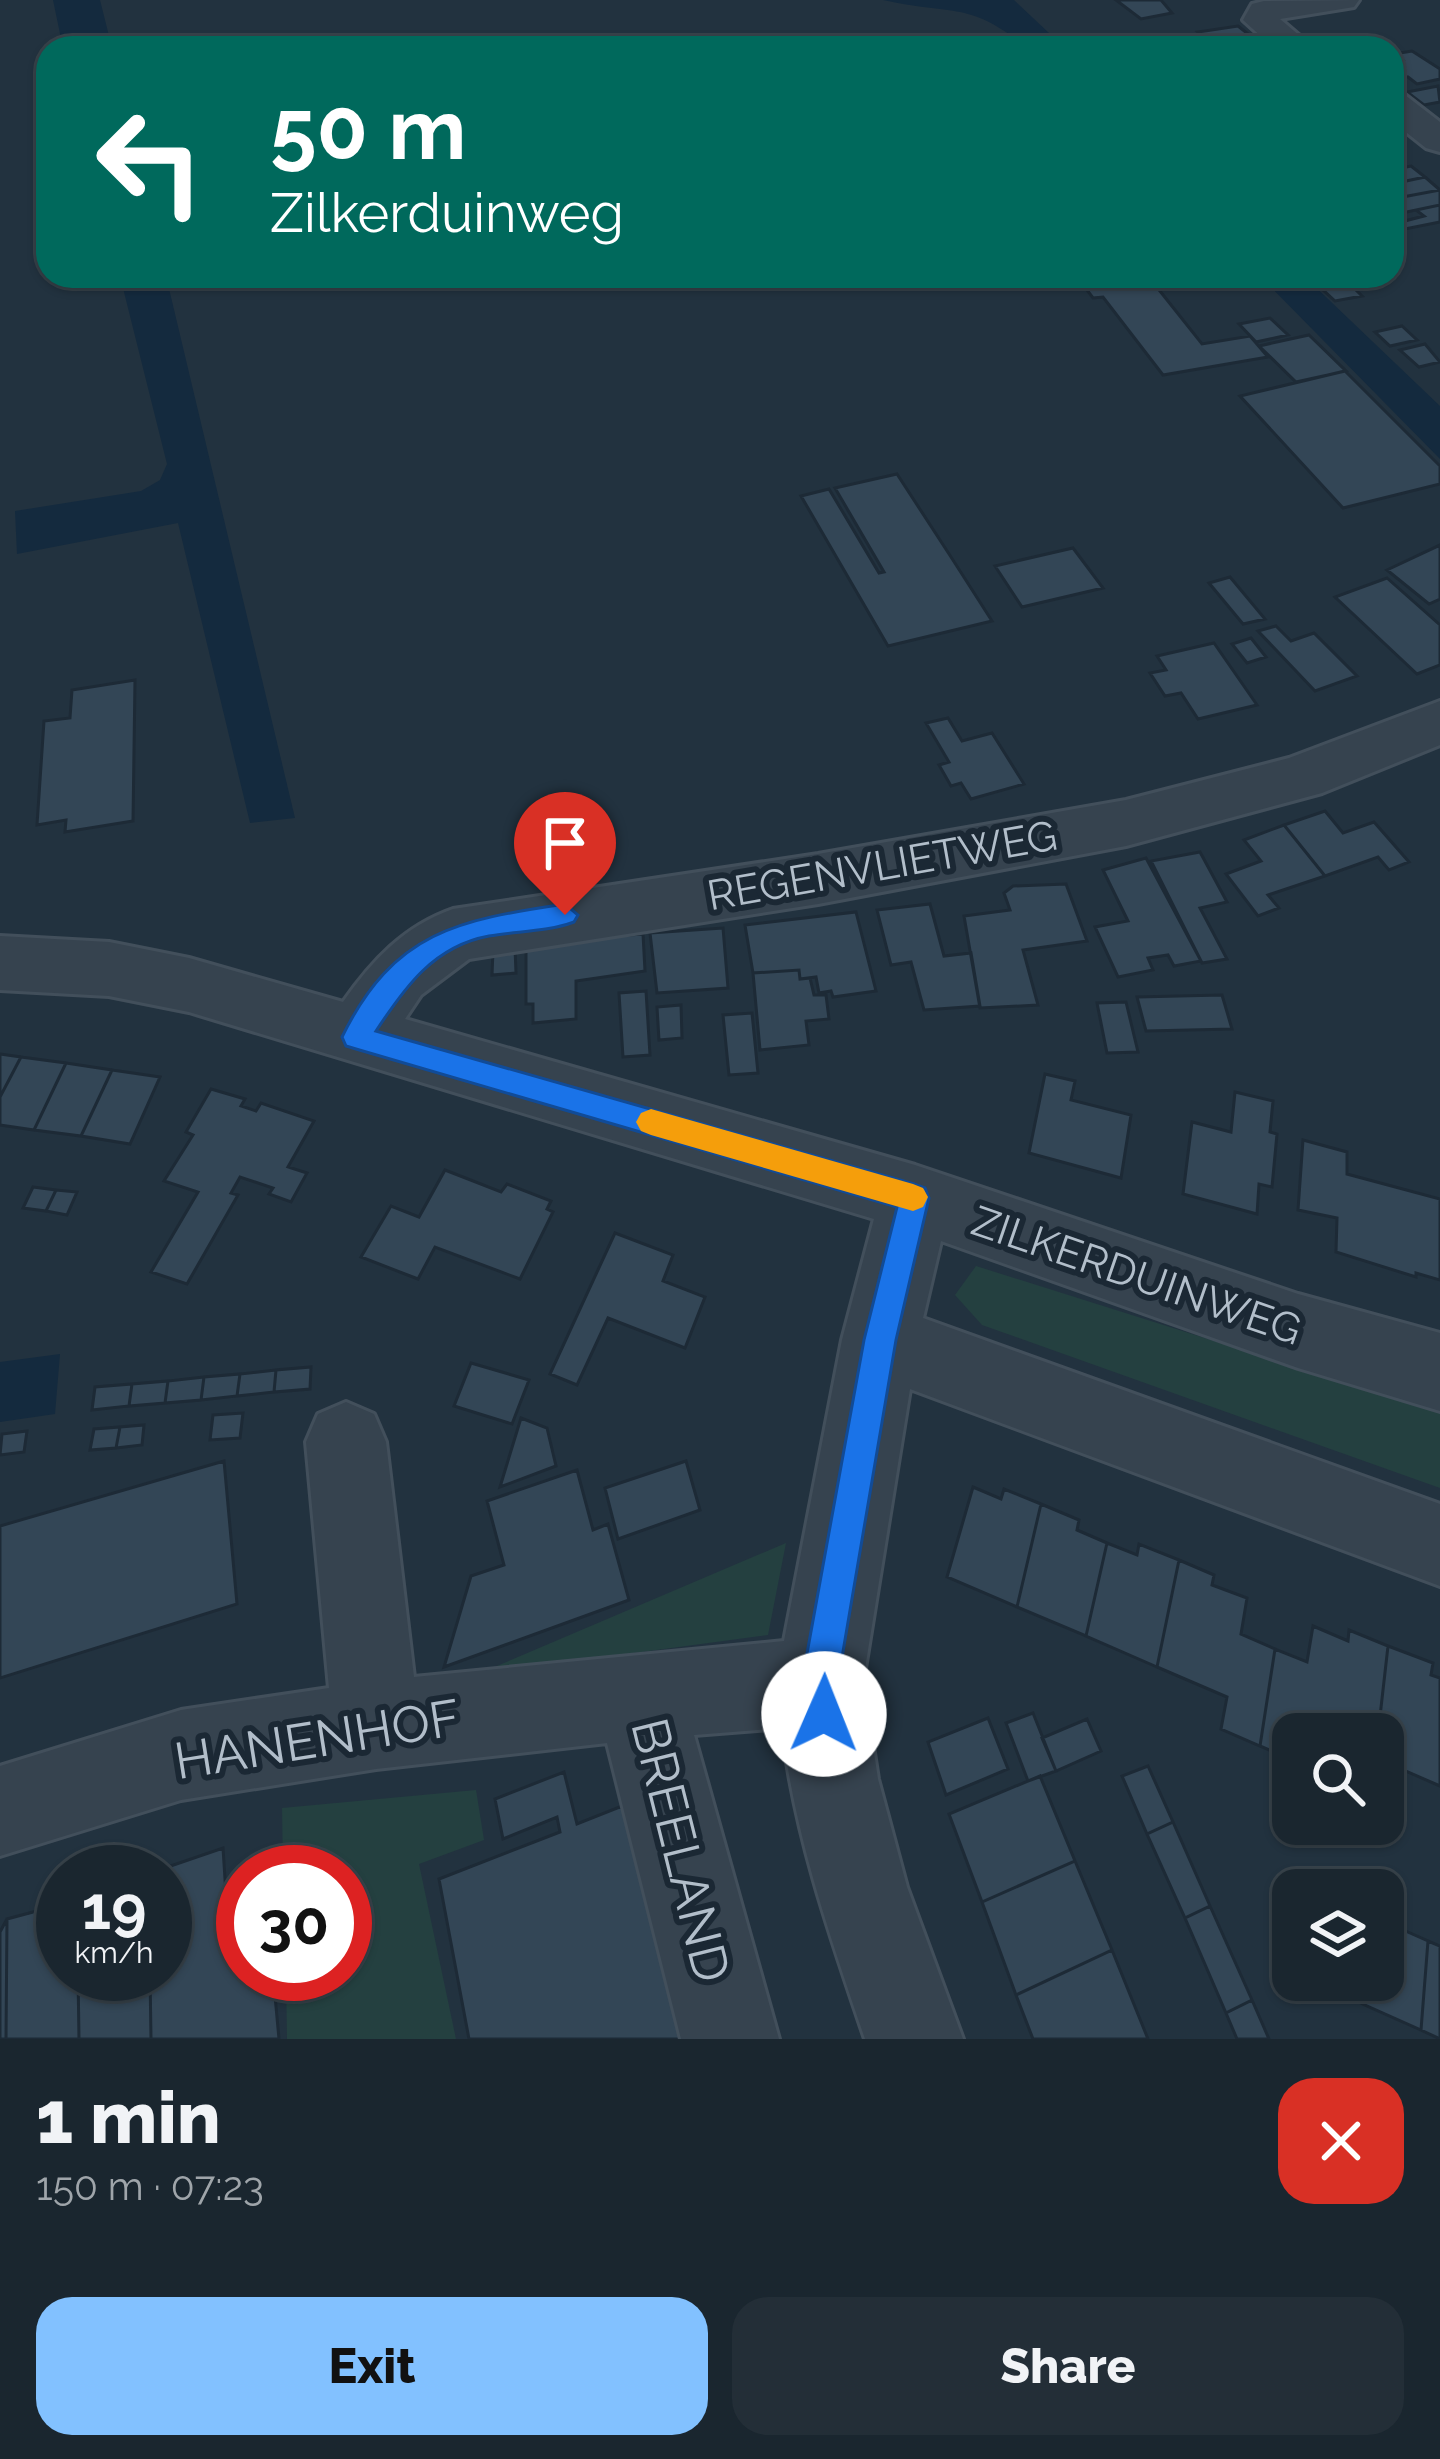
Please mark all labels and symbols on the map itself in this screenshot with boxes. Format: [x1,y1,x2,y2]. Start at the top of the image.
pin [514,792,616,915]
street label: REGENVLIETWEG [703,811,1061,920]
street label: ZILKERDUINWEG [966,1196,1308,1355]
position arrow [761,1651,887,1777]
street label: HANENHOF [170,1687,464,1791]
street label: BREELAND [619,1712,743,1988]
speed limit sign: 30 [216,1845,372,2001]

